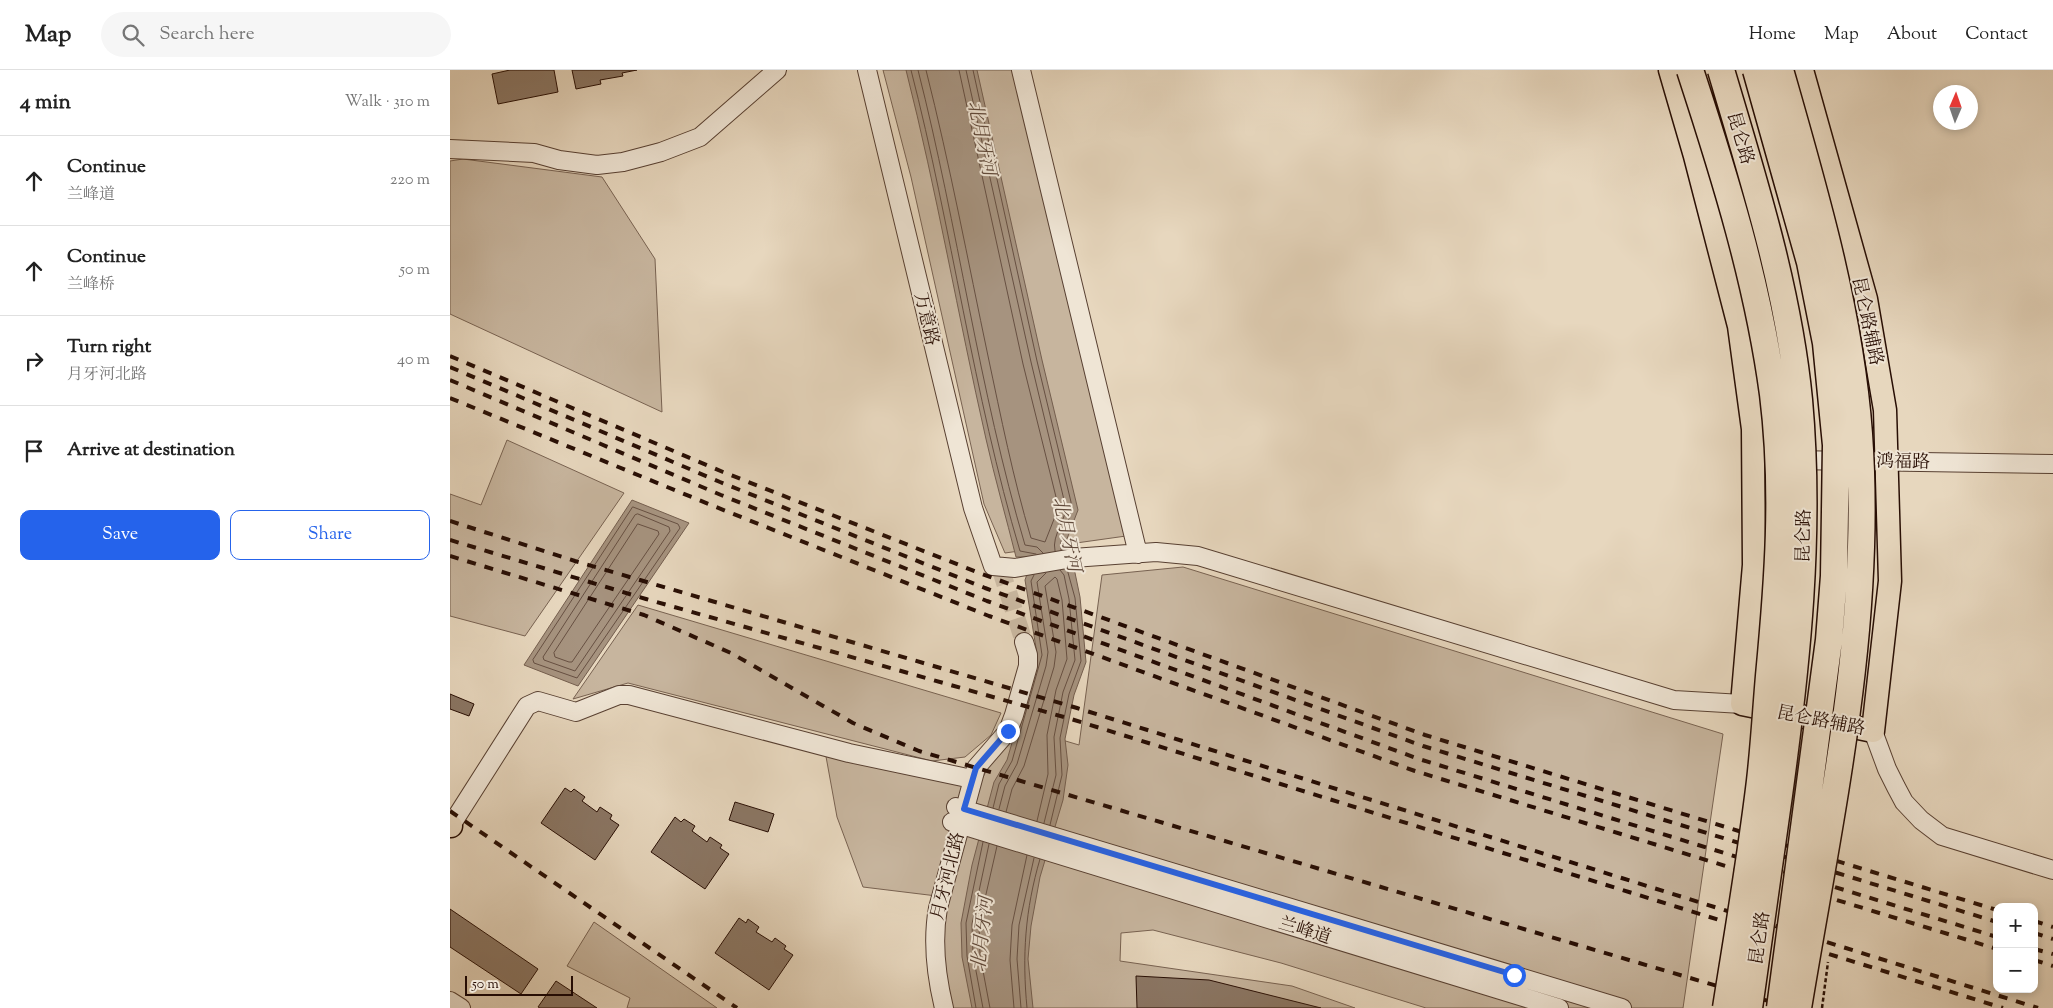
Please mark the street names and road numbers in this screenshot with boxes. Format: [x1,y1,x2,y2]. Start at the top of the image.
street label: 昆仑路 [1719,109,1759,168]
street label: 昆仑路辅路 [1844,275,1888,368]
street label: 万意路 [906,290,944,349]
street label: 鸿福路 [1876,450,1930,476]
street label: 昆仑路 [1792,509,1818,563]
street label: 昆仑路辅路 [1774,701,1867,743]
street label: 月牙河北路 [925,830,972,923]
street label: 昆仑路 [1744,910,1778,967]
street label: 兰峰道 [1275,912,1334,952]

